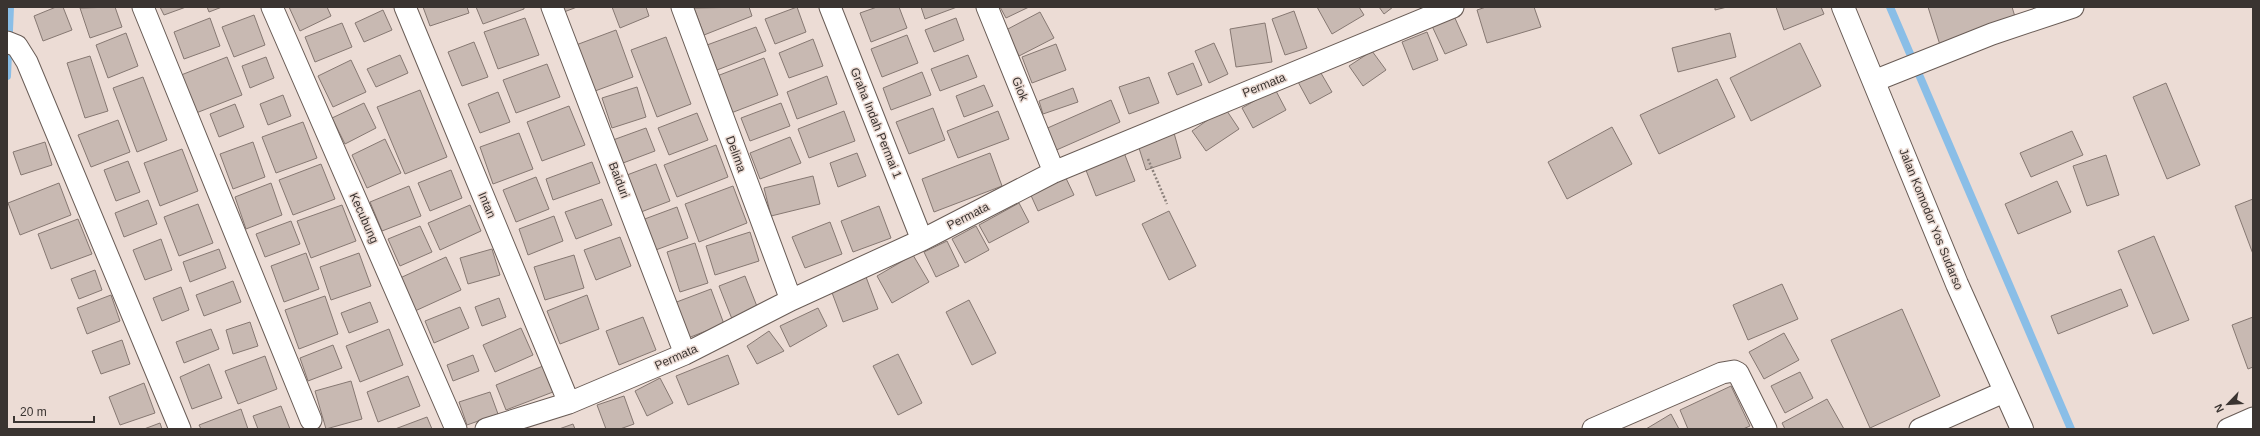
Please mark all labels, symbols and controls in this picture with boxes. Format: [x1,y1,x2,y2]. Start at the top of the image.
street label: Graha Indah Permai 1 [847,66,905,181]
street label: Permata [1240,70,1288,100]
street label: Giok [1009,75,1031,104]
street label: Delima [723,134,749,174]
street label: Jalan Komodor Yos Sudarso [1896,146,1966,292]
street label: Baiduri [606,160,632,200]
street label: Kecubung [347,190,381,246]
street label: Intan [475,190,499,220]
street label: Permata [945,199,992,233]
street label: Permata [652,341,700,373]
north arrow [2208,384,2248,424]
scale bar [14,398,94,424]
text: N [2212,402,2226,414]
text: 20 m [20,405,47,419]

